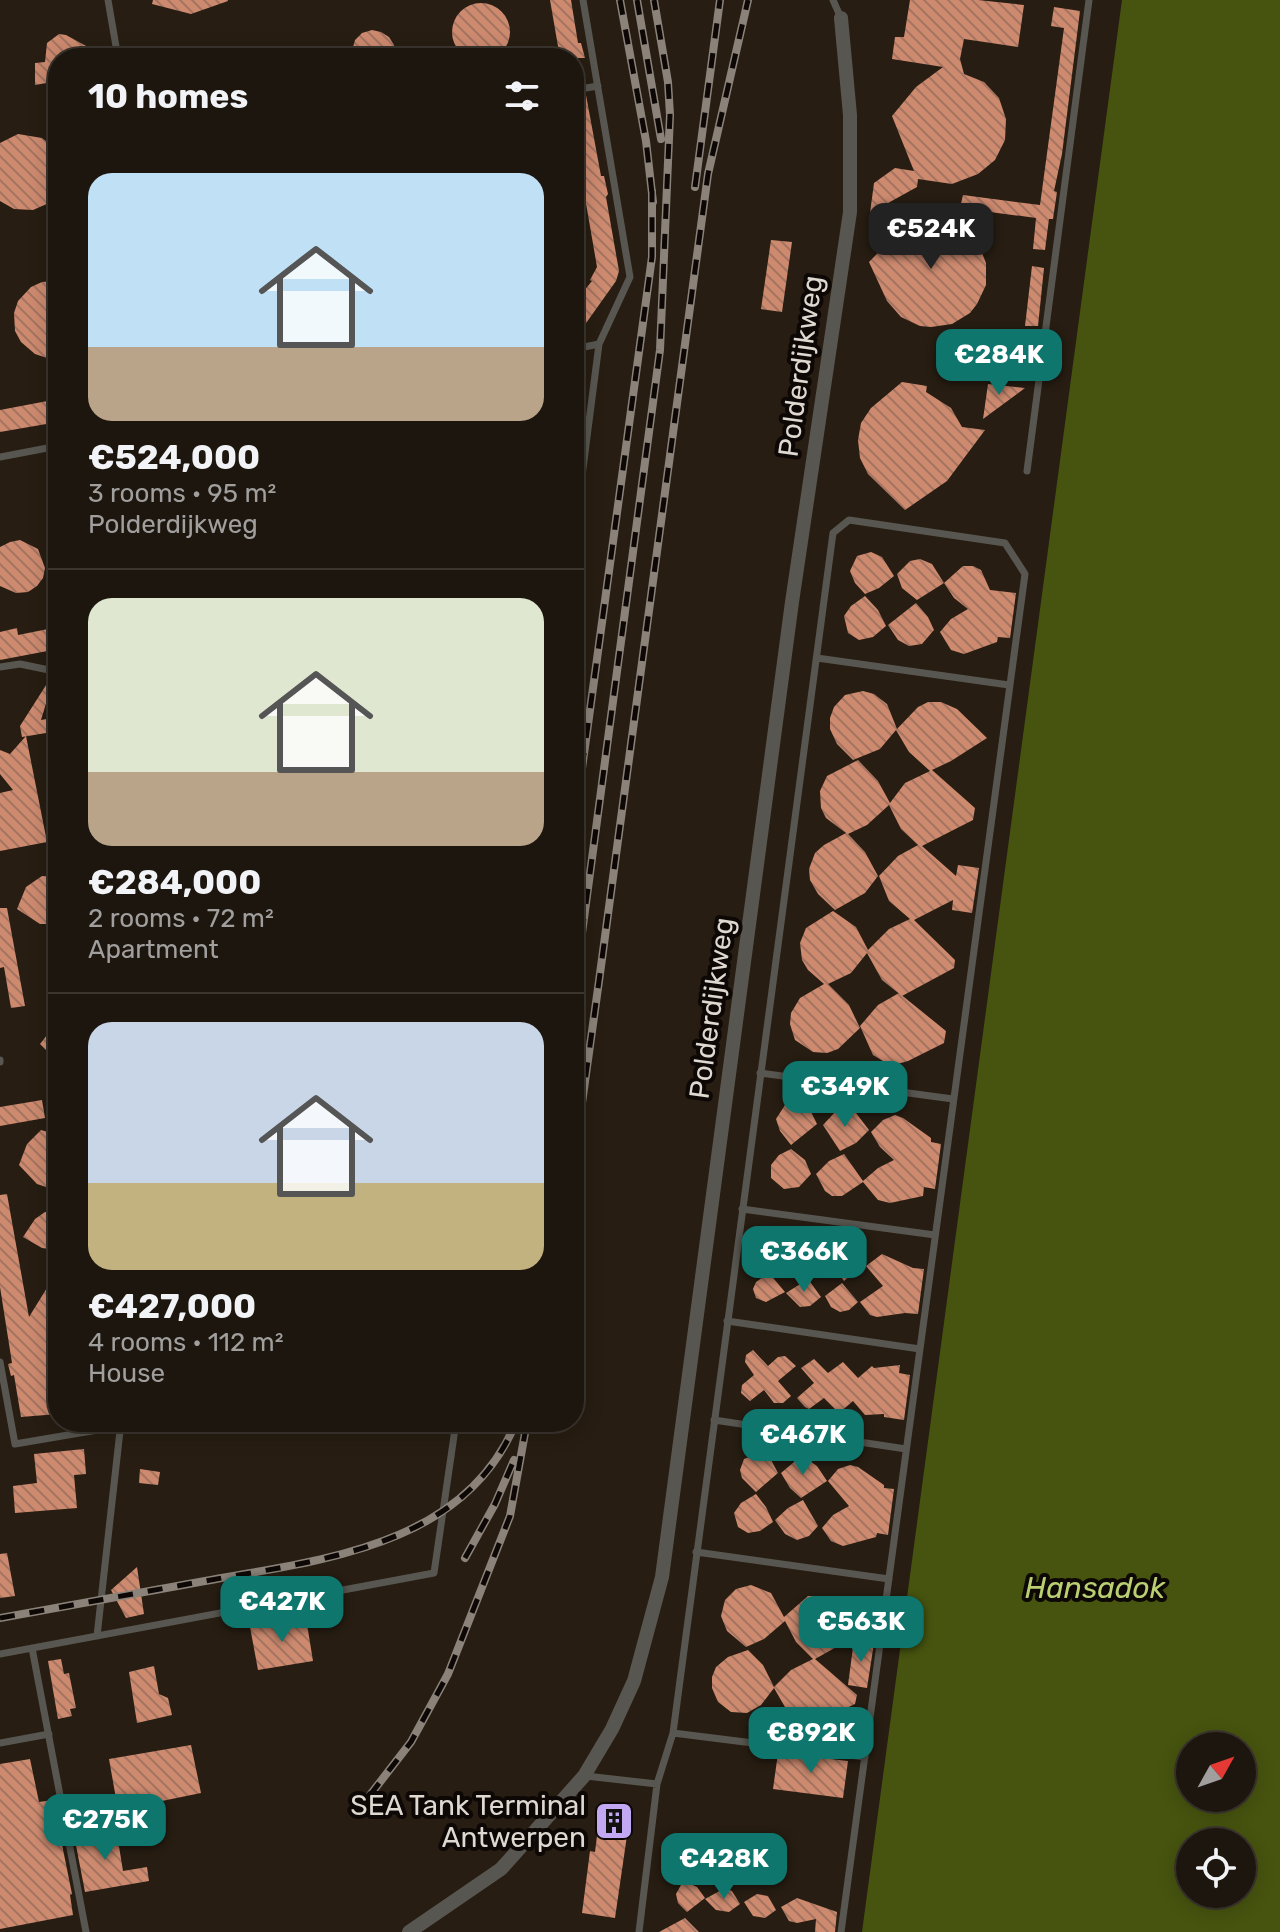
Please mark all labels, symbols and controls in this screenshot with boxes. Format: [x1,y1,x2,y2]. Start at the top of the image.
icon: filters [500,74,544,118]
text: 10 homes [88,76,248,117]
pin: €524K [875,203,987,271]
text: €524K [887,213,976,244]
icon: home [244,225,388,369]
street label: Polderdijkweg [771,273,830,459]
pin: €284K [943,329,1055,397]
text: €284K [954,339,1044,370]
text: €524,000 [88,437,260,478]
text: 3 rooms · 95 m² [88,478,276,509]
text: Polderdijkweg [88,509,258,540]
icon: home [244,650,388,794]
text: €284,000 [88,862,261,903]
text: 2 rooms · 72 m² [88,903,274,934]
street label: Polderdijkweg [682,915,741,1101]
text: Apartment [88,934,219,965]
pin: €349K [789,1061,901,1129]
text: €349K [800,1071,890,1102]
icon: home [244,1074,388,1218]
pin: €366K [748,1226,860,1294]
text: €366K [760,1236,848,1267]
text: €427,000 [88,1286,256,1327]
text: 4 rooms · 112 m² [88,1327,284,1358]
text: House [88,1358,165,1389]
pin: €467K [747,1409,859,1477]
text: €467K [760,1419,846,1450]
water label: Hansadok [1025,1570,1166,1606]
pin: €427K [226,1576,338,1644]
text: €427K [238,1586,326,1617]
pin: €563K [805,1596,917,1664]
text: €563K [817,1606,905,1637]
pin: €892K [755,1707,867,1775]
text: €892K [767,1717,855,1748]
north arrow [1176,1732,1256,1812]
map controls [1176,1732,1256,1908]
place label: SEA Tank Terminal Antwerpen [350,1789,586,1854]
pin: €275K [49,1794,161,1862]
building icon: SEA Tank Terminal Antwerpen [593,1800,635,1842]
text: €275K [62,1804,148,1835]
button: locate [1176,1828,1256,1908]
pin: €428K [668,1833,780,1901]
text: €428K [679,1843,769,1874]

